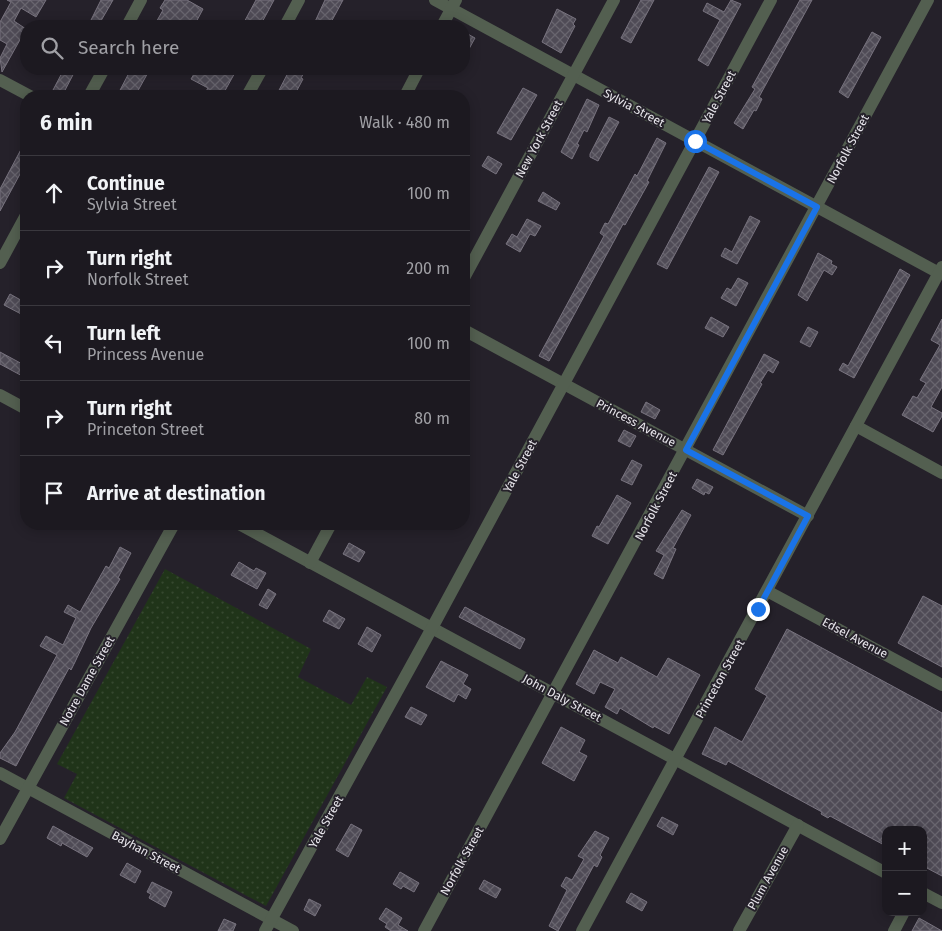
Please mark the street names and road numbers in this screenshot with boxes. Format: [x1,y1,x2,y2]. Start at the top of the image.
street label: Yale Street [699,68,739,126]
street label: Sylvia Street [601,86,668,130]
street label: New York Street [513,97,566,180]
street label: Norfolk Street [824,112,872,186]
street label: Princess Avenue [594,396,678,450]
street label: Yale Street [500,437,540,495]
street label: Norfolk Street [632,469,680,543]
street label: Edsel Avenue [820,615,890,661]
street label: Notre Dame Street [57,633,118,728]
street label: Princeton Street [693,637,748,721]
street label: John Daly Street [520,671,604,725]
street label: Yale Street [306,793,346,851]
street label: Norfolk Street [437,824,487,898]
street label: Bayhan Street [109,828,183,876]
street label: Plum Avenue [745,844,791,912]

